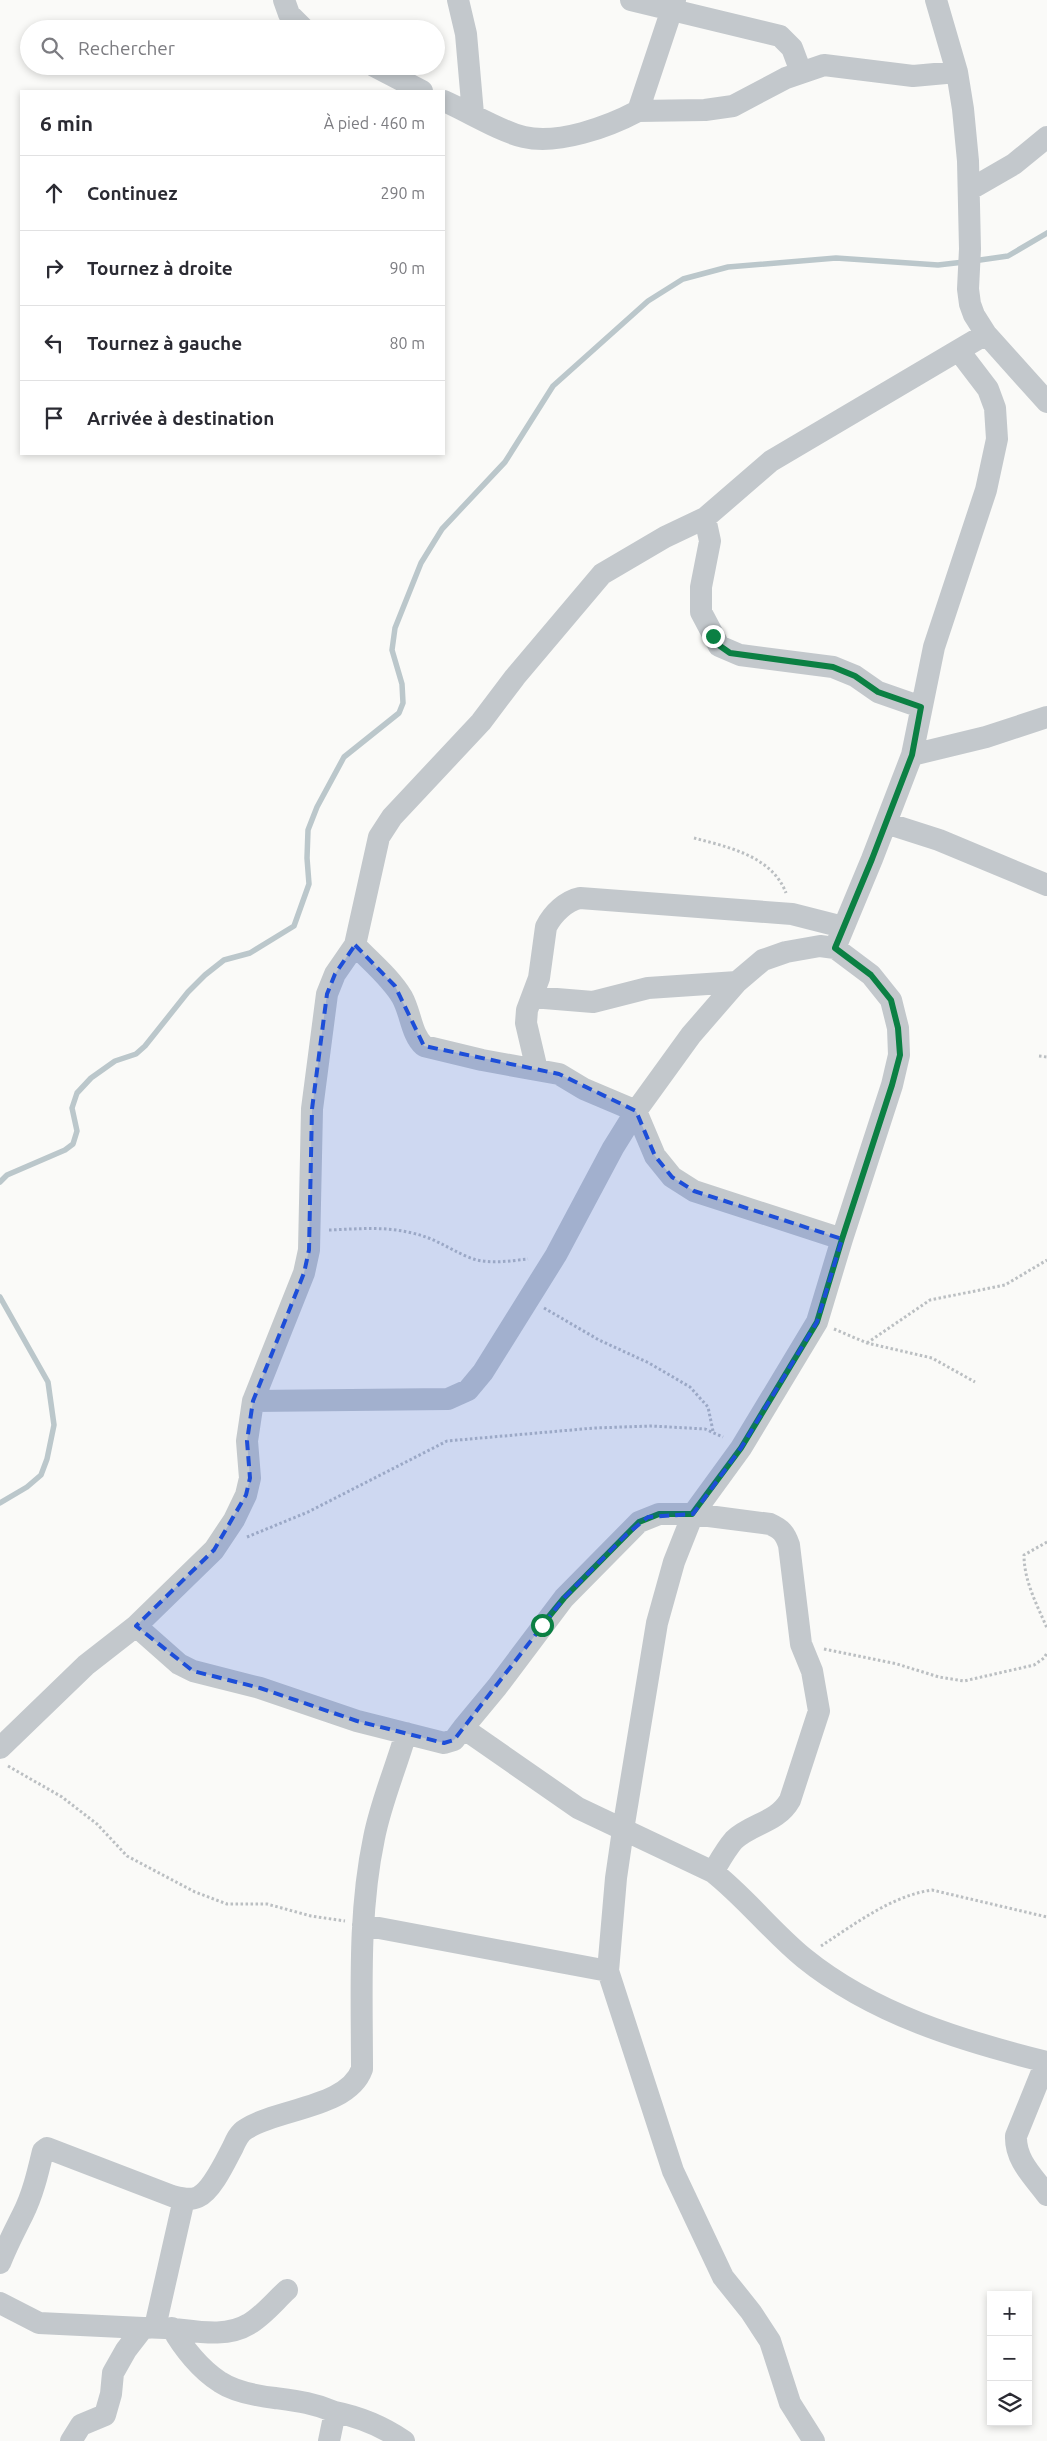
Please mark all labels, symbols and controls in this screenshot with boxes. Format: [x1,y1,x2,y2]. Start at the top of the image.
search box [20,20,445,75]
icon: search [38,34,66,62]
text: Rechercher [78,37,175,59]
text: 6 min [40,111,93,135]
text: À pied · 460 m [324,114,425,132]
icon: ahead [40,179,68,207]
text: Continuez [87,182,177,204]
text: 290 m [380,184,425,202]
icon: right [40,254,68,282]
text: Tournez à droite [87,257,233,279]
text: 90 m [389,259,425,277]
icon: left [40,329,68,357]
text: Tournez à gauche [87,332,242,354]
text: 80 m [389,334,425,352]
icon: arrive [40,404,68,432]
text: Arrivée à destination [87,407,274,429]
route end [702,625,725,648]
route start [531,1614,554,1637]
map controls [987,2291,1032,2426]
button: + [987,2291,1032,2336]
button: − [987,2336,1032,2381]
button: layers [987,2381,1032,2426]

